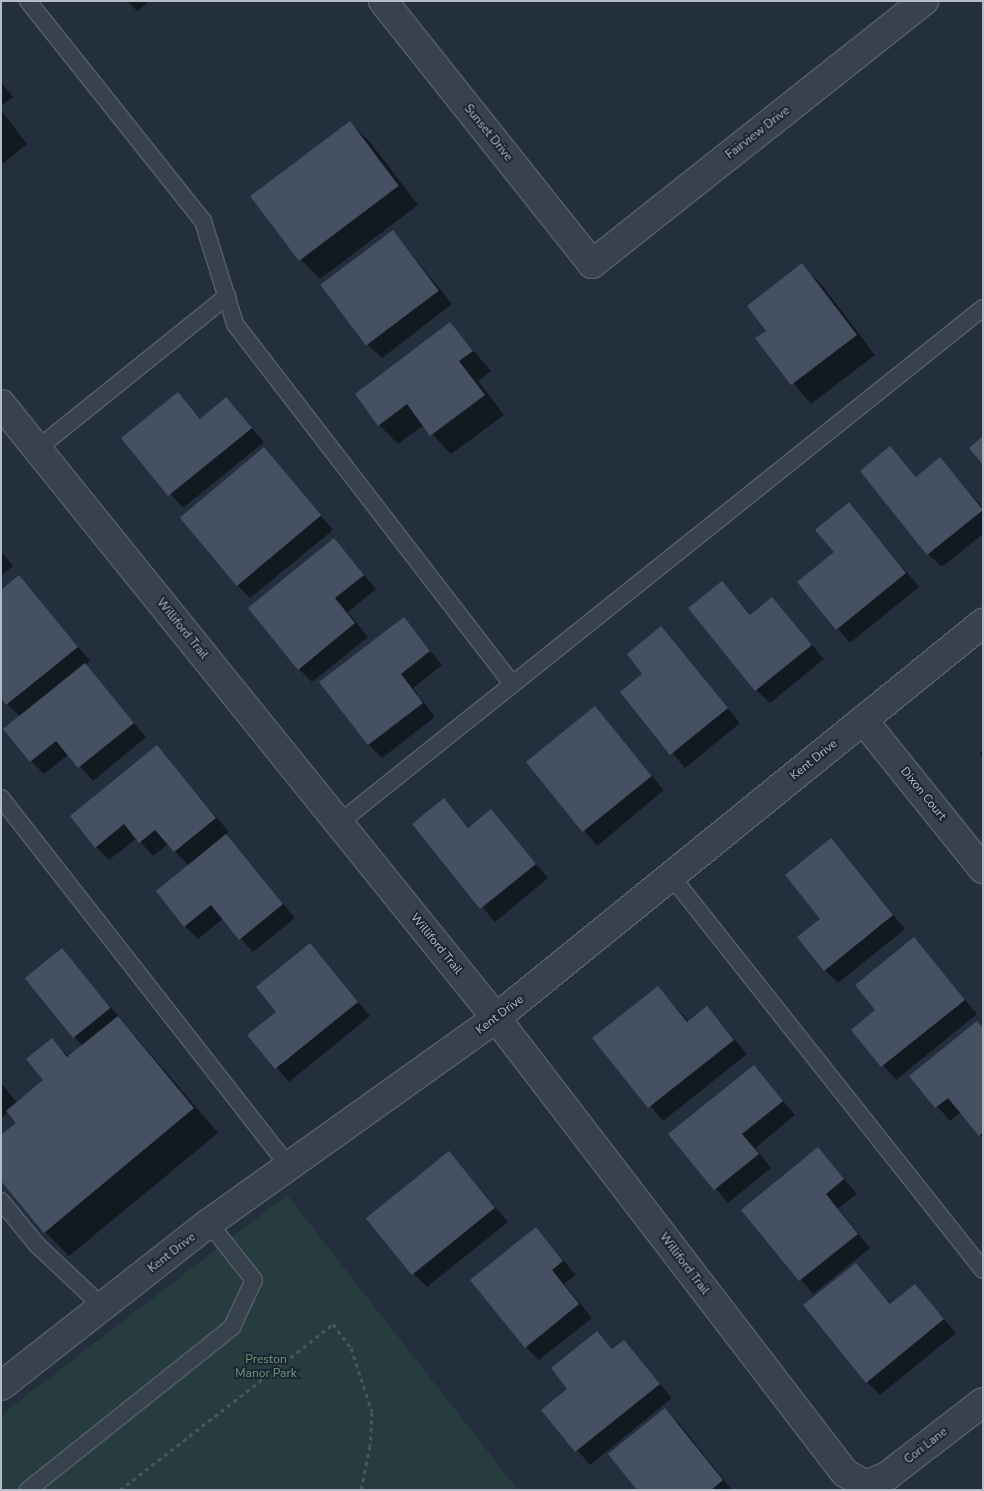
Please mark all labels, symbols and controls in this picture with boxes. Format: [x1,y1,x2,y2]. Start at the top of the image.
street label: Sunset Drive [461,102,515,164]
street label: Fairview Drive [723,104,793,162]
street label: Williford Trail [153,596,211,662]
street label: Kent Drive [788,737,840,783]
street label: Dixon Court [897,764,949,824]
street label: Williford Trail [407,911,465,977]
street label: Kent Drive [473,992,527,1038]
street label: Kent Drive [145,1230,199,1276]
street label: Williford Trail [656,1230,712,1298]
park label: Preston Manor Park [235,1353,297,1381]
street label: Cori Lane [902,1425,950,1467]

